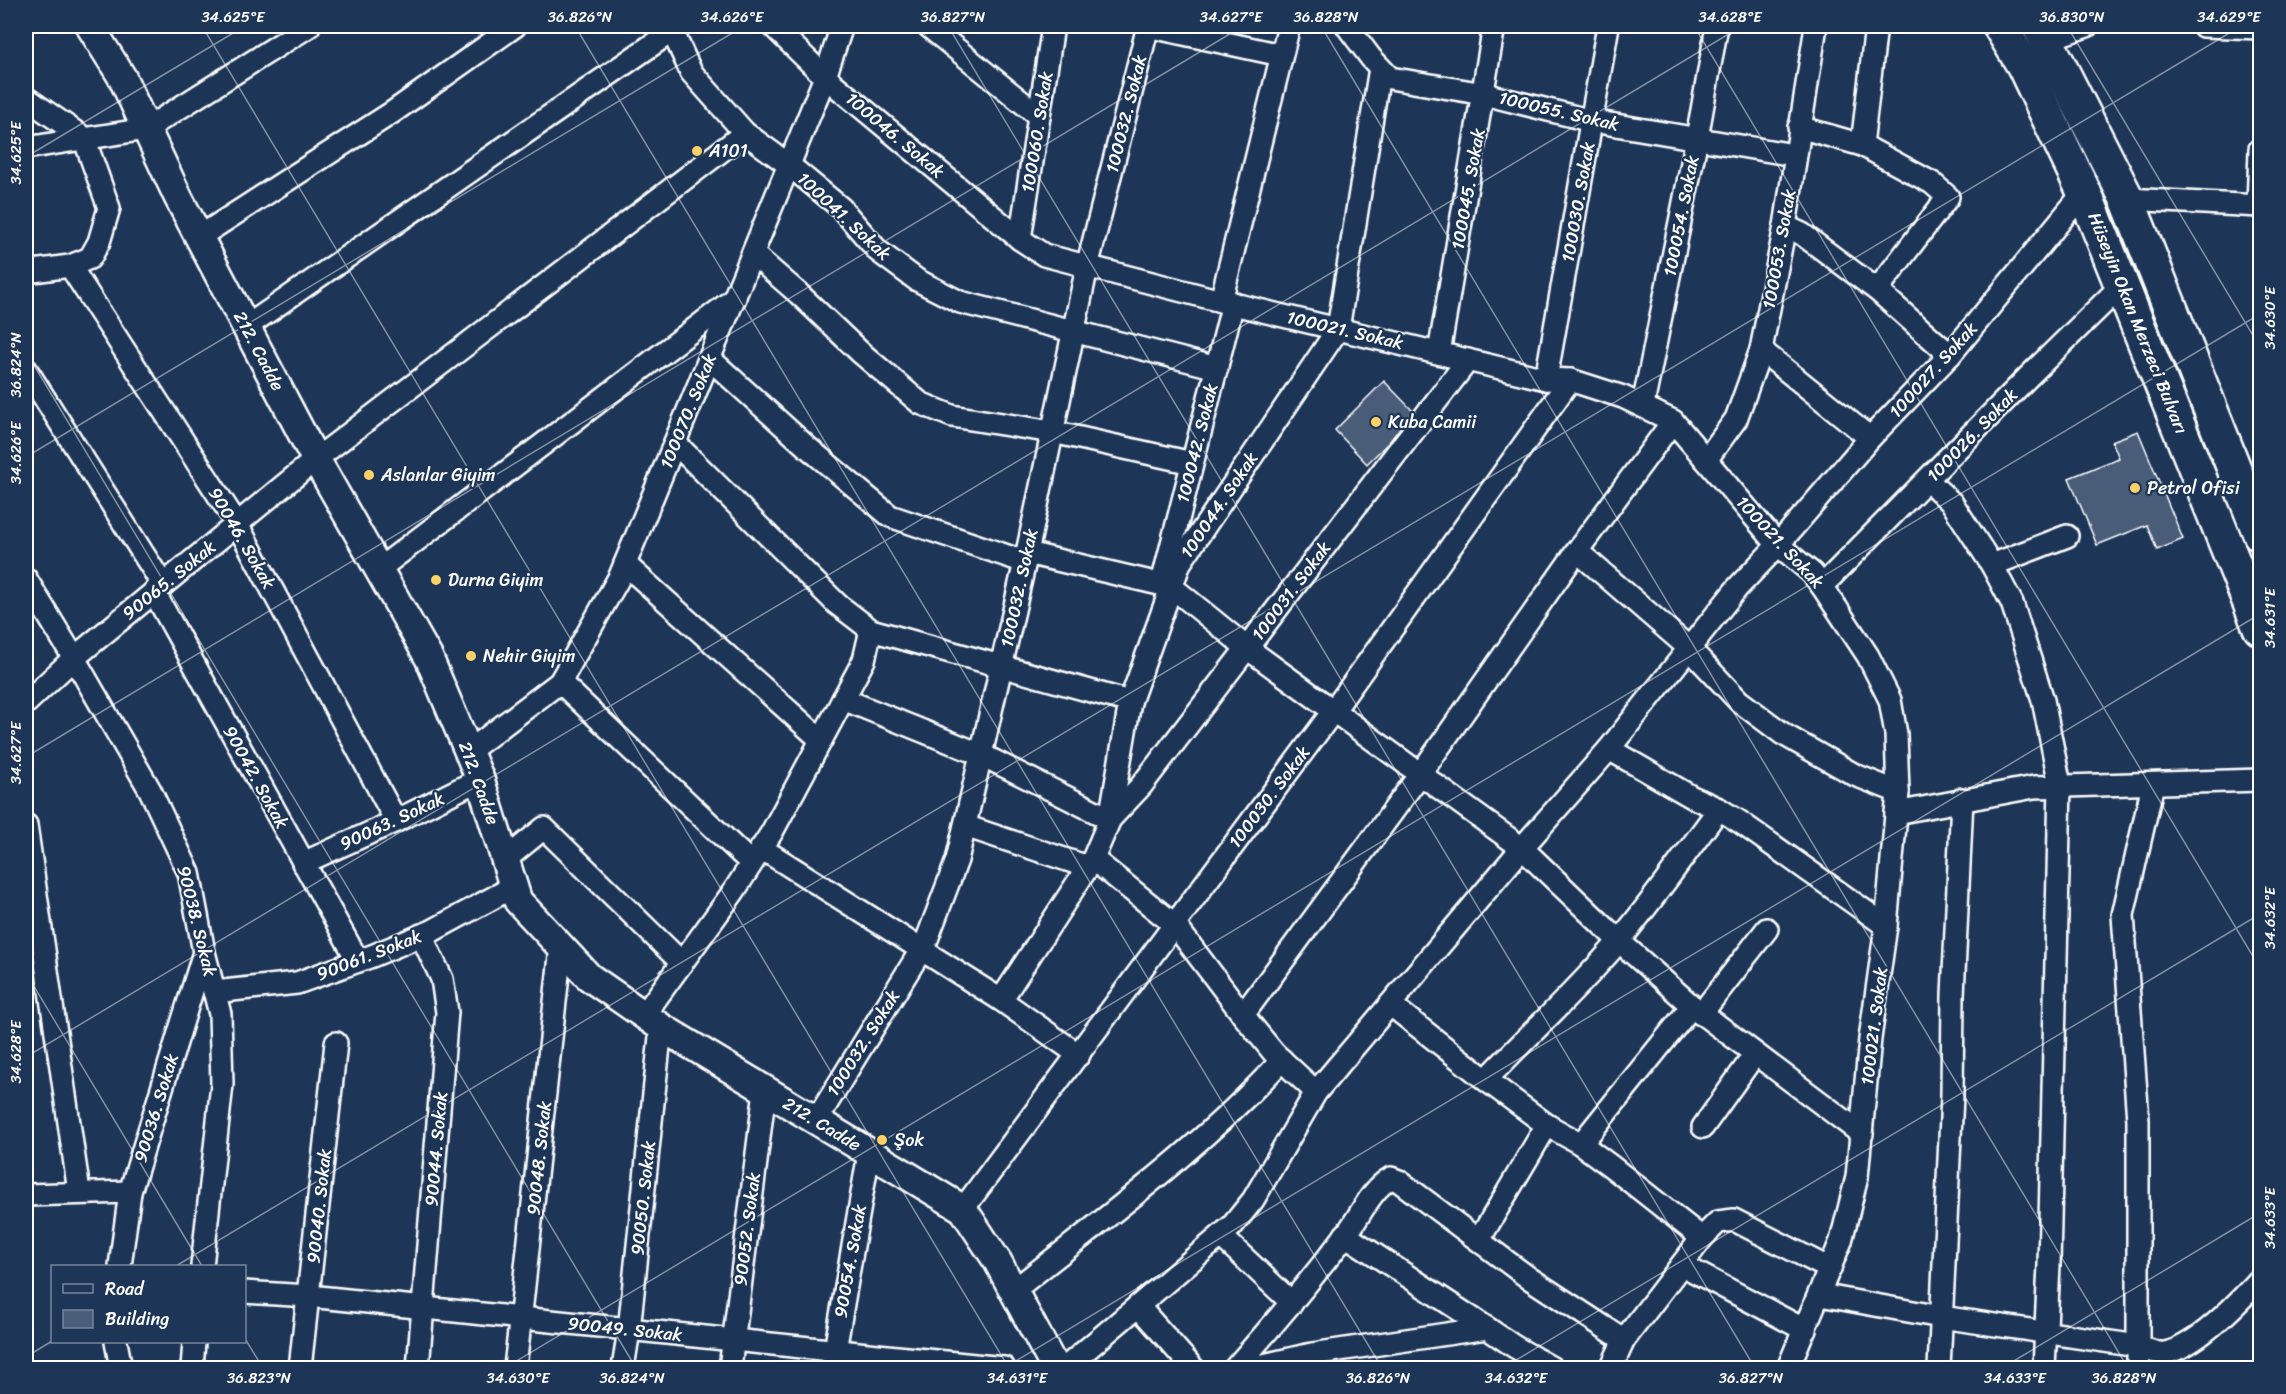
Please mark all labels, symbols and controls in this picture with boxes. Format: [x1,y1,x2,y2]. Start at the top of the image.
text: 34.625°E [201,4,266,30]
text: 36.826°N [548,4,613,30]
text: 34.626°E [701,4,765,30]
text: 36.827°N [921,4,986,30]
text: 34.627°E [1200,4,1264,30]
text: 36.828°N [1294,4,1359,30]
text: 34.628°E [1698,4,1763,30]
text: 36.830°N [2040,4,2105,30]
text: 34.629°E [2197,4,2262,30]
street label: 100032. Sokak [1096,51,1156,176]
street label: 100060. Sokak [1012,69,1062,195]
street label: 100055. Sokak [1496,82,1623,140]
street label: 100046. Sokak [838,84,952,187]
text: 34.625°E [3,120,29,185]
street label: 100045. Sokak [1442,125,1494,252]
place label: A101 [708,135,748,167]
street label: 100030. Sokak [1552,139,1604,265]
marker: A101 [690,144,704,158]
street label: 100054. Sokak [1654,152,1709,279]
street label: 100041. Sokak [789,164,899,269]
street label: 100053. Sokak [1753,186,1805,312]
street label: Hüseyin Okan Merzeci Bulvarı [2079,207,2197,439]
text: 34.630°E [2257,285,2283,350]
street label: 100021. Sokak [1284,301,1407,359]
street label: 212. Cadde [224,305,294,397]
street label: 100027. Sokak [1881,314,1986,426]
text: 36.824°N [3,332,29,398]
street label: 100070. Sokak [650,348,726,474]
street label: 100042. Sokak [1167,379,1227,506]
street label: 100026. Sokak [1918,380,2026,490]
place label: Kuba Camii [1388,406,1477,438]
marker: Kuba Camii [1369,415,1383,429]
text: 34.626°E [3,420,29,484]
street label: 100044. Sokak [1171,445,1267,565]
place label: Aslanlar Giyim [380,459,496,491]
marker: Aslanlar Giyim [362,468,376,482]
place label: Petrol Ofisi [2147,472,2241,504]
street label: 90046. Sokak [200,481,285,596]
marker: Petrol Ofisi [2128,481,2142,495]
street label: 100021. Sokak [1728,488,1832,597]
street label: 100032. Sokak [991,525,1047,650]
street label: 90065. Sokak [115,532,224,628]
street label: 100031. Sokak [1243,534,1340,648]
place label: Durna Giyim [448,564,544,596]
marker: Durna Giyim [429,573,443,587]
text: 34.631°E [2257,586,2283,648]
place label: Nehir Giyim [483,640,576,672]
marker: Nehir Giyim [464,649,478,663]
street label: 90042. Sokak [214,719,298,835]
text: 34.627°E [3,720,29,784]
street label: 212. Cadde [449,737,509,829]
street label: 100030. Sokak [1220,738,1319,855]
street label: 90063. Sokak [334,783,450,859]
street label: 90038. Sokak [168,862,226,980]
text: 34.632°E [2257,885,2283,949]
street label: 90061. Sokak [312,920,427,990]
street label: 100021. Sokak [1851,965,1897,1087]
street label: 100032. Sokak [817,983,909,1103]
text: 34.628°E [3,1019,29,1084]
street label: 90036. Sokak [124,1049,188,1167]
street label: 212. Cadde [776,1088,868,1160]
street label: 90044. Sokak [415,1090,457,1208]
street label: 90048. Sokak [517,1099,561,1217]
place label: Şok [894,1124,924,1156]
marker: Şok [875,1133,889,1147]
street label: 90050. Sokak [621,1139,665,1257]
street label: 90040. Sokak [297,1147,341,1265]
street label: 90052. Sokak [724,1170,770,1287]
text: 34.633°E [2257,1185,2283,1249]
street label: 90054. Sokak [824,1201,876,1320]
legend [51,1265,246,1343]
text: Road [105,1273,145,1305]
text: Building [105,1303,169,1335]
street label: 90049. Sokak [566,1307,684,1351]
text: 36.823°N [227,1365,292,1391]
text: 34.630°E [486,1365,551,1391]
text: 36.824°N [599,1365,665,1391]
text: 34.631°E [987,1365,1049,1391]
text: 36.826°N [1346,1365,1411,1391]
text: 34.632°E [1485,1365,1549,1391]
text: 36.827°N [1719,1365,1784,1391]
text: 34.633°E [1984,1365,2048,1391]
text: 36.828°N [2092,1365,2157,1391]

